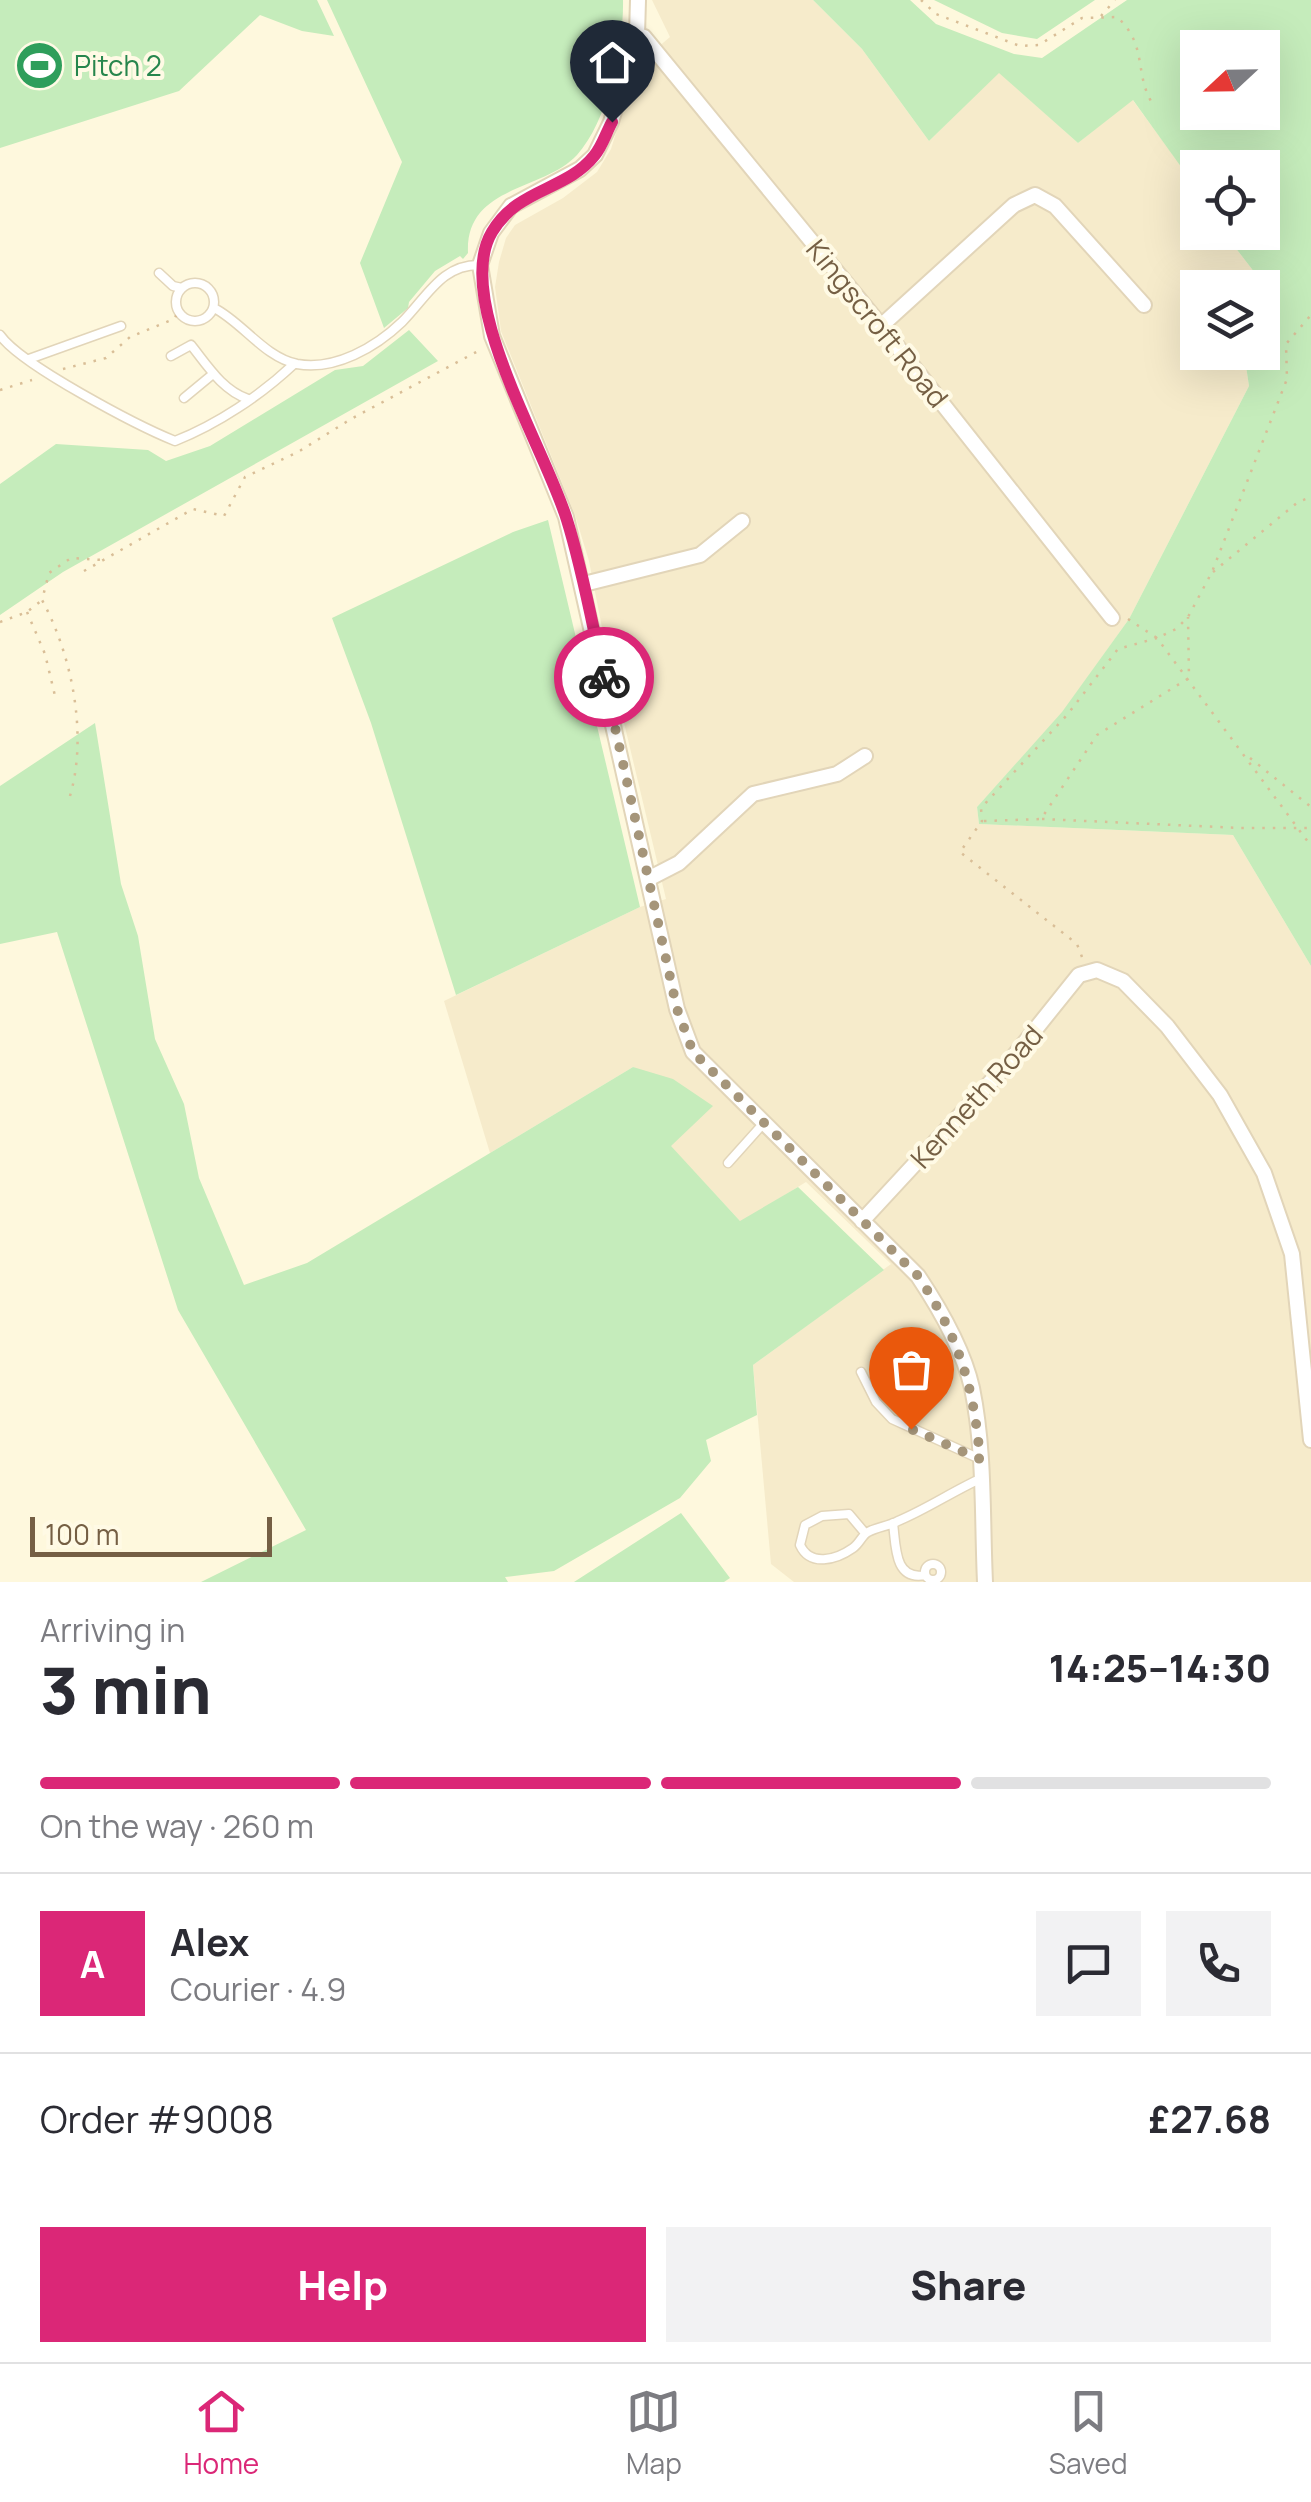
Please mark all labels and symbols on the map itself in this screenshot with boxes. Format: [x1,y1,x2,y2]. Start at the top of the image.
pin [570,20,655,123]
north arrow [1180,30,1280,130]
sports icon: Pitch 2 [13,39,65,91]
place label: Pitch 2 [74,46,162,84]
street label: Kingscroft Road [798,231,958,415]
courier [554,627,654,727]
street label: Kenneth Road [901,1016,1051,1176]
pin [869,1327,954,1430]
scale bar [30,1512,272,1556]

